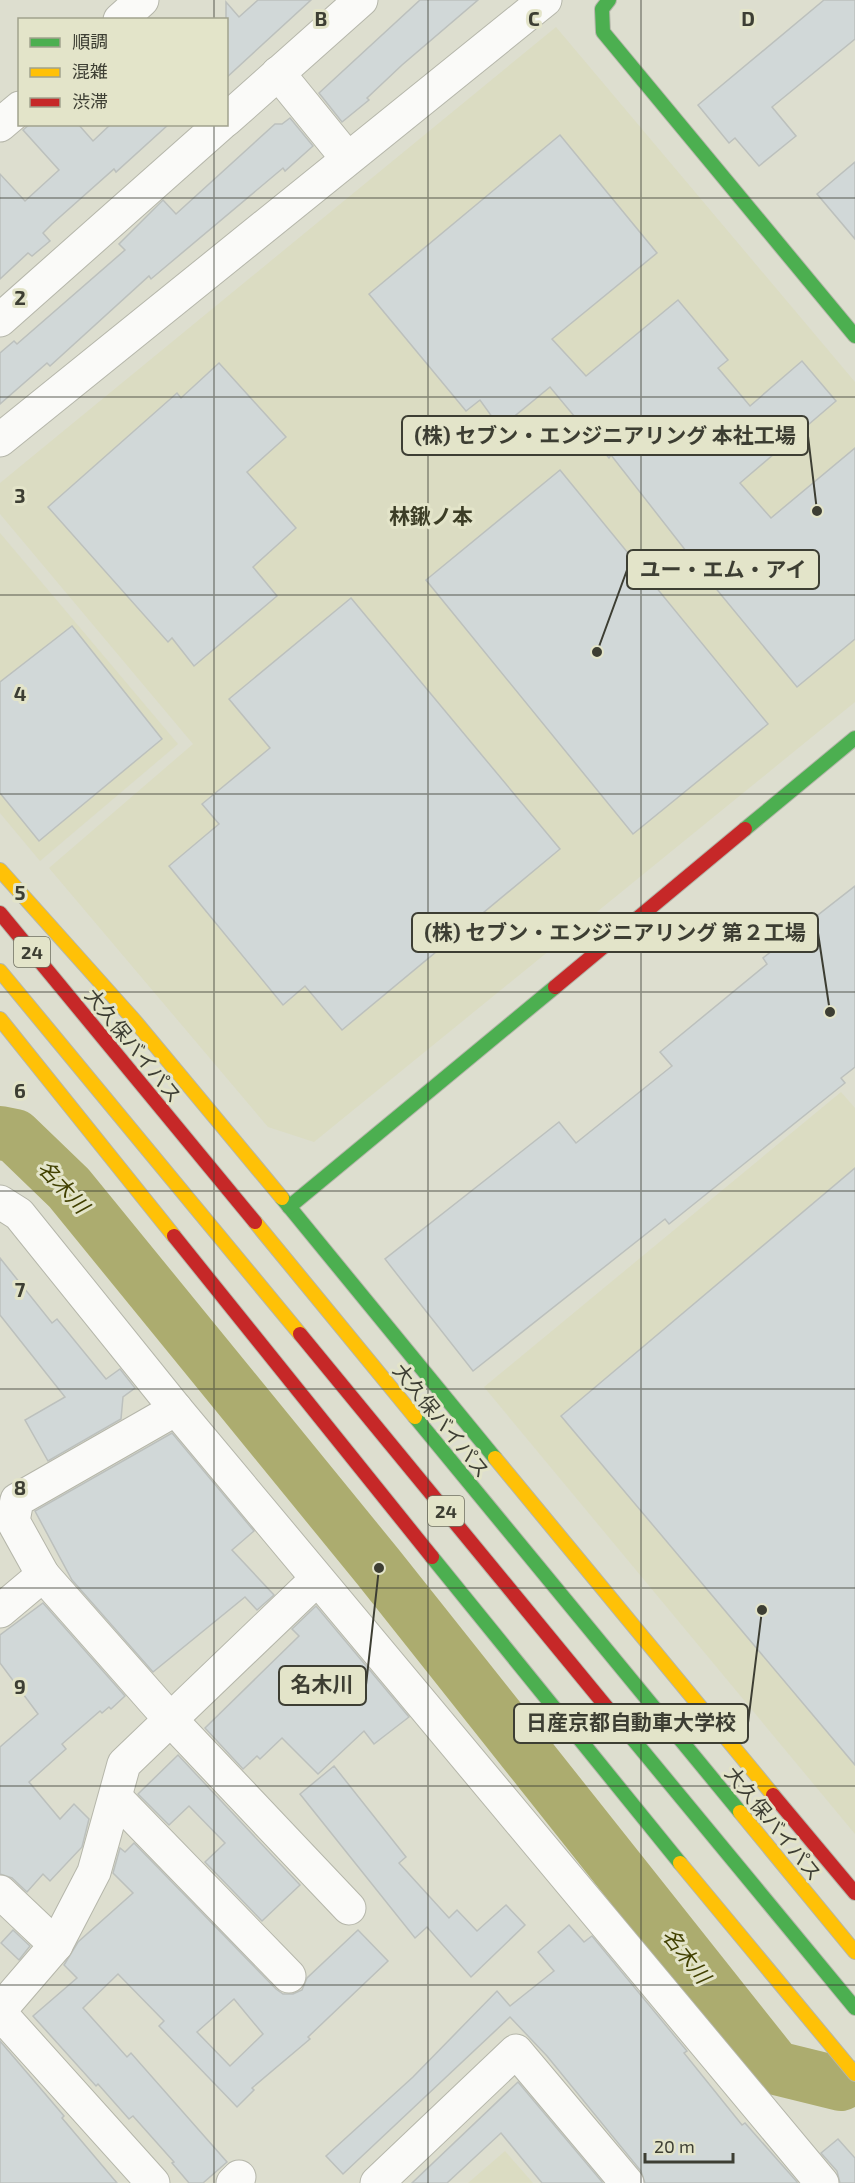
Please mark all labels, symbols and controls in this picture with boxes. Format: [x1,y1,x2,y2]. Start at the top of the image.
text: B [315,6,327,30]
text: C [528,6,540,30]
text: D [741,6,755,30]
legend [18,18,228,126]
text: 順調 [72,30,108,52]
text: 混雑 [72,60,108,82]
text: 渋滞 [72,90,108,112]
text: 2 [14,285,26,309]
callout: (株) セブン・エンジニアリング 本社工場 [402,416,808,455]
text: (株) セブン・エンジニアリング 本社工場 [414,422,796,447]
text: 3 [14,483,26,507]
district label: 林鍬ノ本 [389,503,473,528]
callout: ユー・エム・アイ [627,550,819,589]
text: ユー・エム・アイ [640,556,806,581]
text: 4 [14,681,27,705]
text: 5 [14,880,26,904]
callout: (株) セブン・エンジニアリング 第２工場 [412,913,818,952]
text: (株) セブン・エンジニアリング 第２工場 [424,919,806,944]
road number: 24 [14,937,50,967]
street label: 大久保バイパス [81,983,187,1107]
text: 6 [14,1078,26,1102]
water label: 名木川 [33,1154,96,1219]
text: 7 [15,1277,26,1301]
street label: 大久保バイパス [389,1358,495,1482]
text: 8 [14,1475,26,1499]
road number: 24 [428,1496,464,1526]
callout: 名木川 [279,1666,366,1705]
text: 名木川 [291,1671,354,1696]
text: 9 [14,1674,26,1698]
callout: 日産京都自動車大学校 [514,1704,748,1743]
text: 日産京都自動車大学校 [526,1709,736,1734]
street label: 大久保バイパス [721,1761,827,1885]
water label: 名木川 [658,1922,717,1989]
scale bar [645,2126,734,2164]
text: 20 m [654,2135,695,2157]

